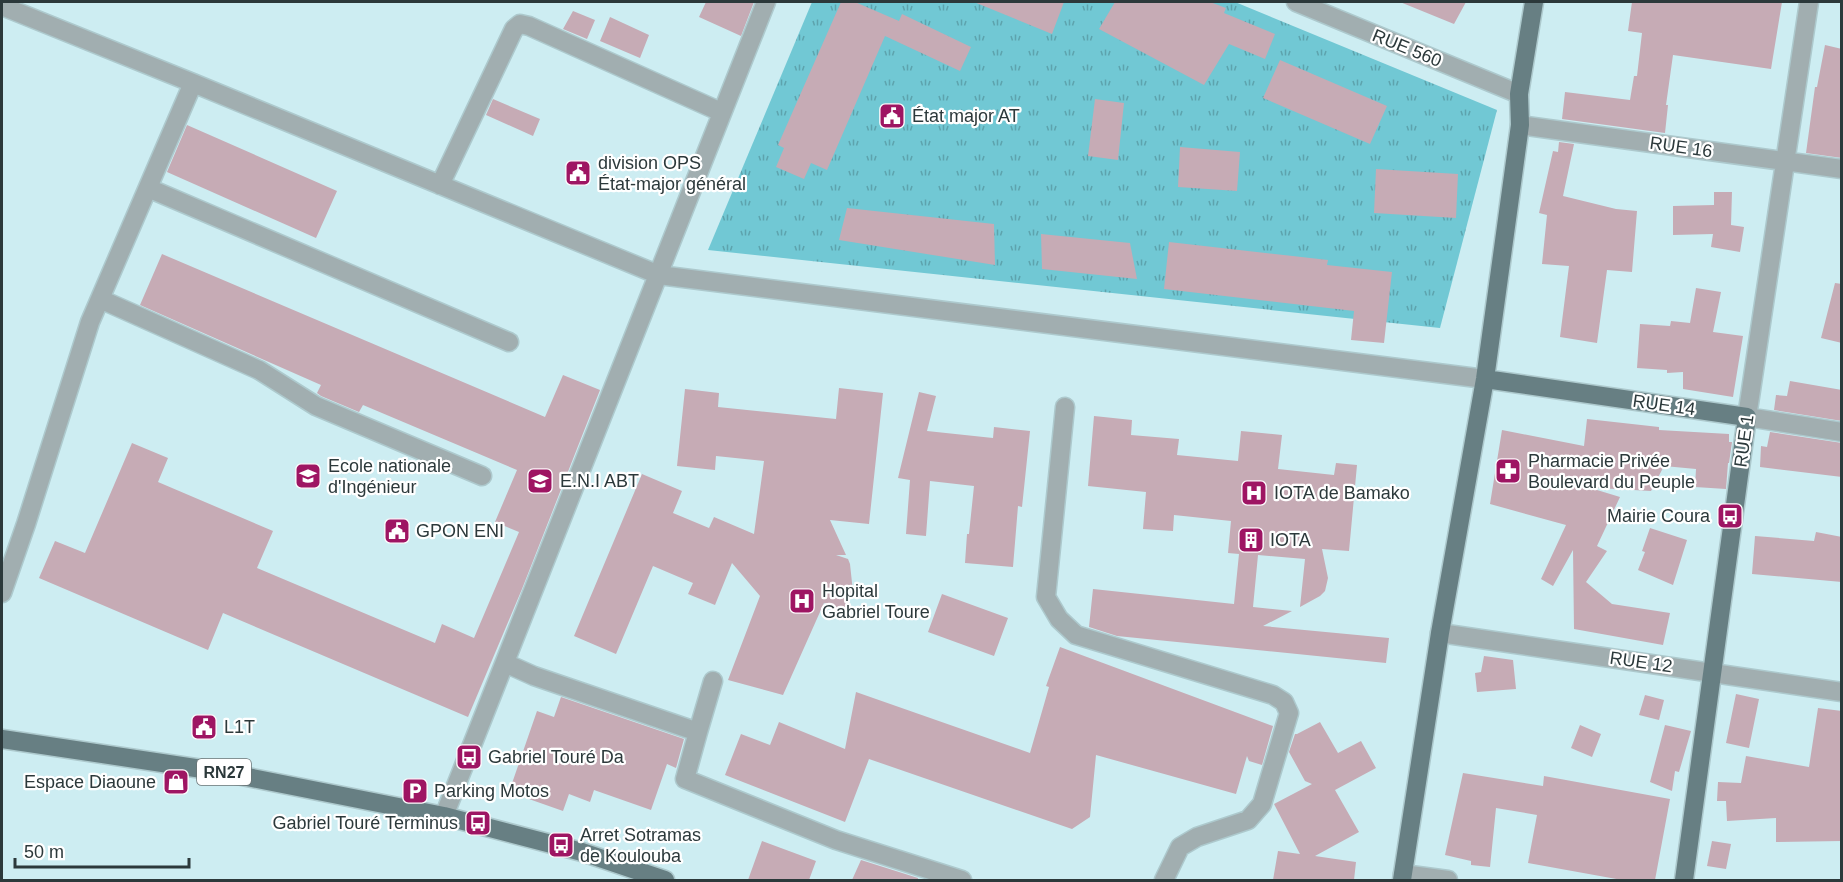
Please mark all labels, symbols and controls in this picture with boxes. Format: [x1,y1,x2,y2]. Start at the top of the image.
street label: RUE 560 [1369,25,1445,71]
public building icon: État major AT [877,101,907,131]
place label: État major AT [912,106,1020,126]
street label: RUE 16 [1648,133,1714,161]
place label: division OPS État-major général [598,153,746,194]
public building icon: division OPS État-major général [563,158,593,188]
street label: RUE 14 [1631,391,1697,419]
street label: RUE 1 [1730,413,1758,469]
place label: Pharmacie Privée Boulevard du Peuple [1528,451,1695,492]
place label: Ecole nationale d'Ingénieur [328,456,451,497]
pharmacy icon: Pharmacie Privée Boulevard du Peuple [1493,456,1523,486]
school or university icon: Ecole nationale d'Ingénieur [293,461,323,491]
school or university icon: E.N.I ABT [525,466,555,496]
place label: E.N.I ABT [560,471,639,491]
hospital icon: IOTA de Bamako [1239,478,1269,508]
place label: IOTA de Bamako [1274,483,1410,503]
bus stop icon: Mairie Coura [1715,501,1745,531]
place label: Mairie Coura [1607,506,1711,526]
public building icon: GPON ENI [382,516,412,546]
place label: GPON ENI [416,521,504,541]
building icon: IOTA [1236,525,1266,555]
place label: IOTA [1270,530,1311,550]
place label: Hopital Gabriel Toure [822,581,930,622]
hospital icon: Hopital Gabriel Toure [787,586,817,616]
street label: RUE 12 [1608,648,1674,676]
public building icon: L1T [189,712,219,742]
place label: L1T [224,717,255,737]
bus stop icon: Gabriel Touré Da [454,742,484,772]
place label: Gabriel Touré Da [488,747,625,767]
road number: RN27 [197,759,251,785]
shop icon: Espace Diaoune [161,767,191,797]
place label: Espace Diaoune [24,772,156,792]
parking icon: Parking Motos [400,776,430,806]
place label: Parking Motos [434,781,549,801]
bus stop icon: Gabriel Touré Terminus [463,808,493,838]
place label: Gabriel Touré Terminus [273,813,458,833]
place label: Arret Sotramas de Koulouba [580,825,701,866]
bus stop icon: Arret Sotramas de Koulouba [546,830,576,860]
scale bar [15,831,189,869]
text: 50 m [24,842,64,862]

